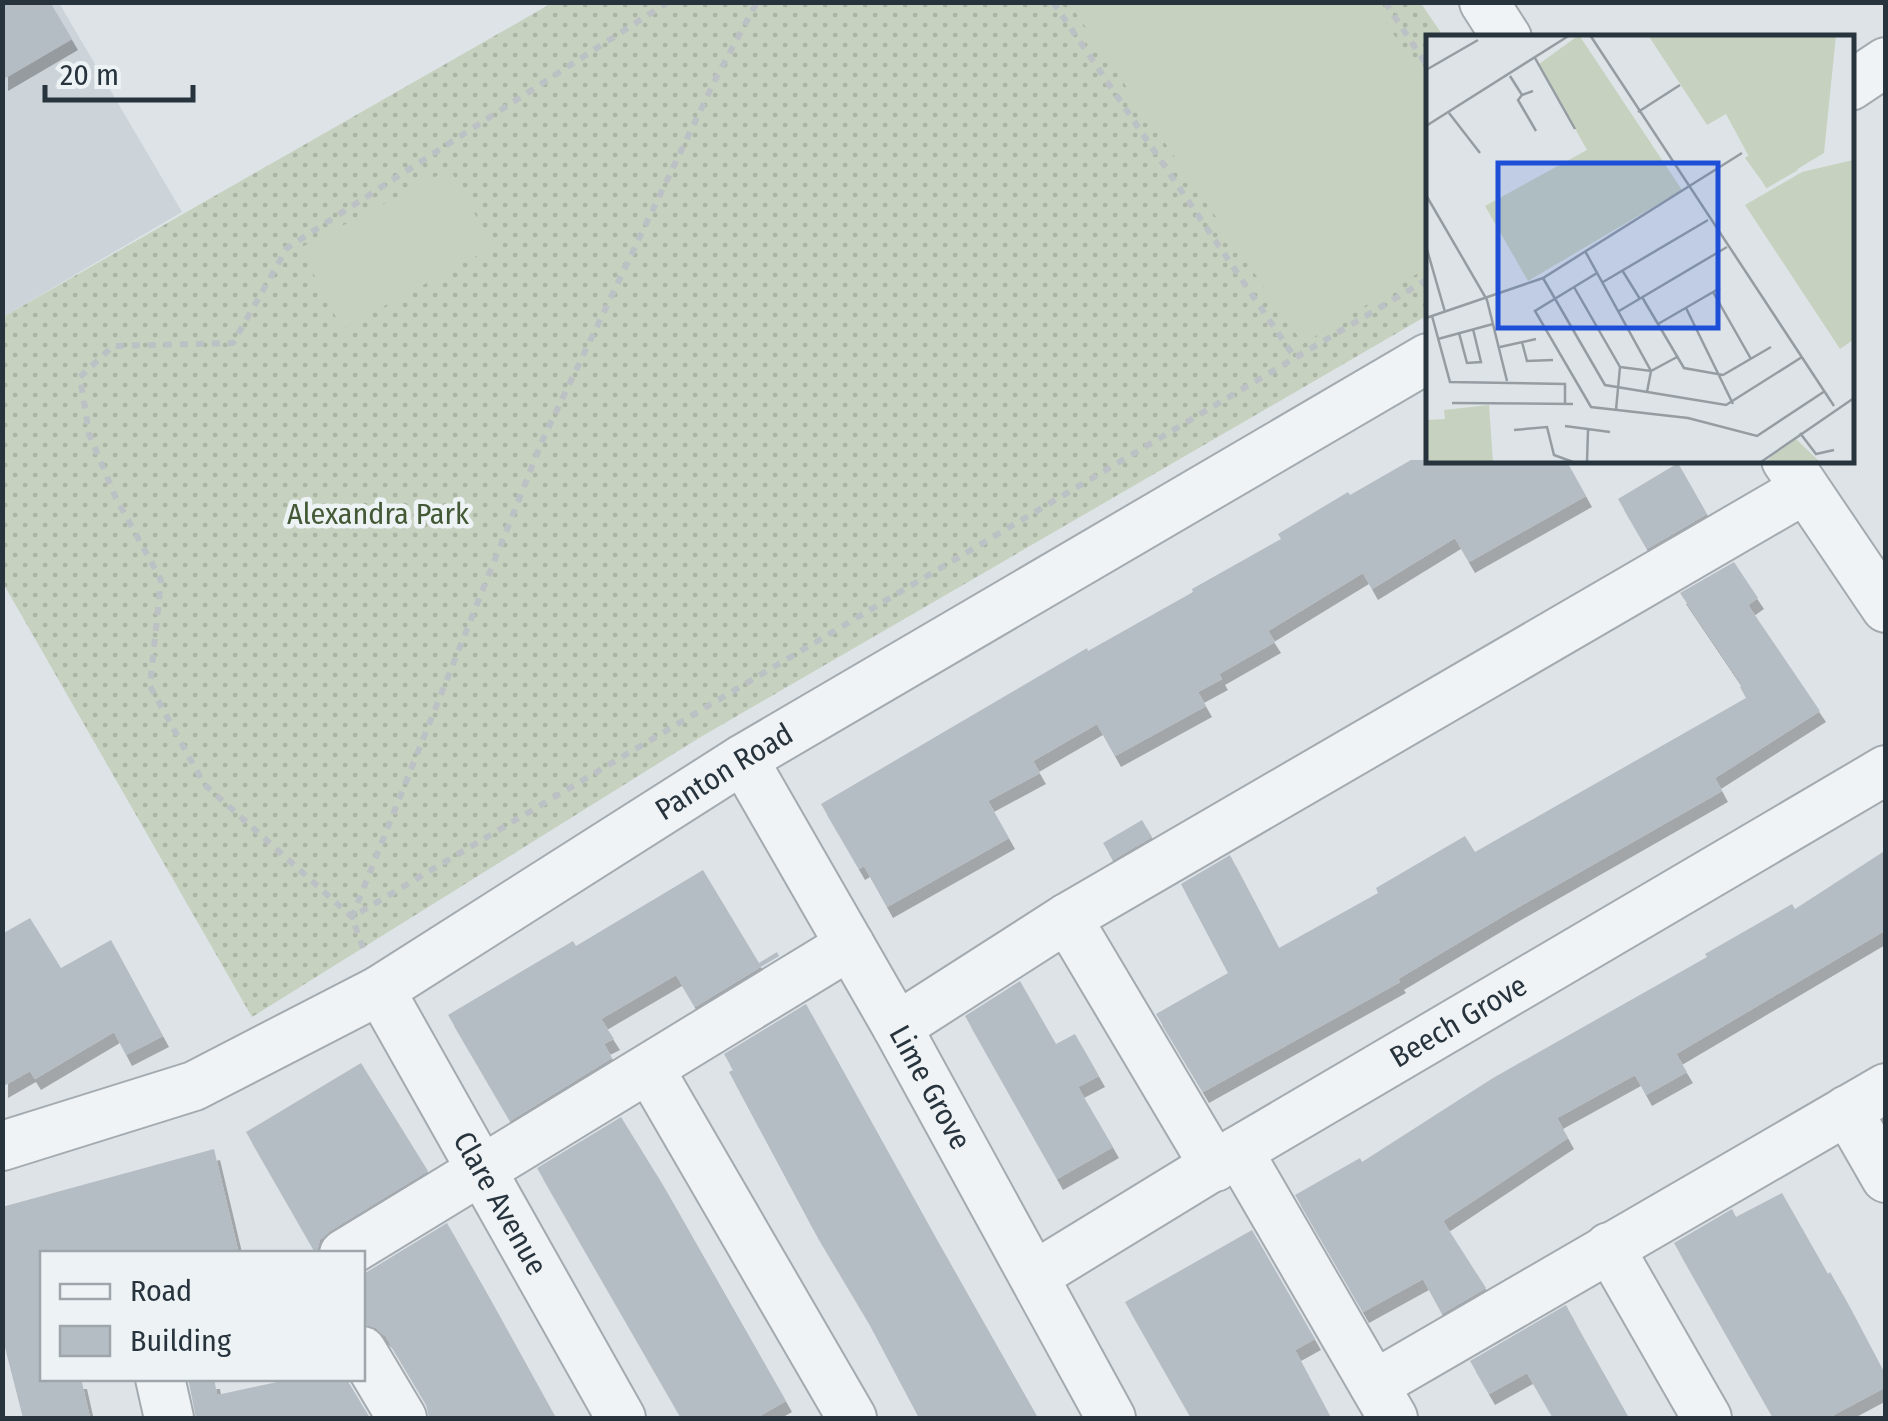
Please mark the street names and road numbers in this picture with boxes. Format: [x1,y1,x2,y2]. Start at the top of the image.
street label: Panton Road [649,716,799,828]
street label: Beech Grove [1384,967,1533,1076]
street label: Lime Grove [882,1019,979,1156]
street label: Clare Avenue [445,1125,555,1282]

